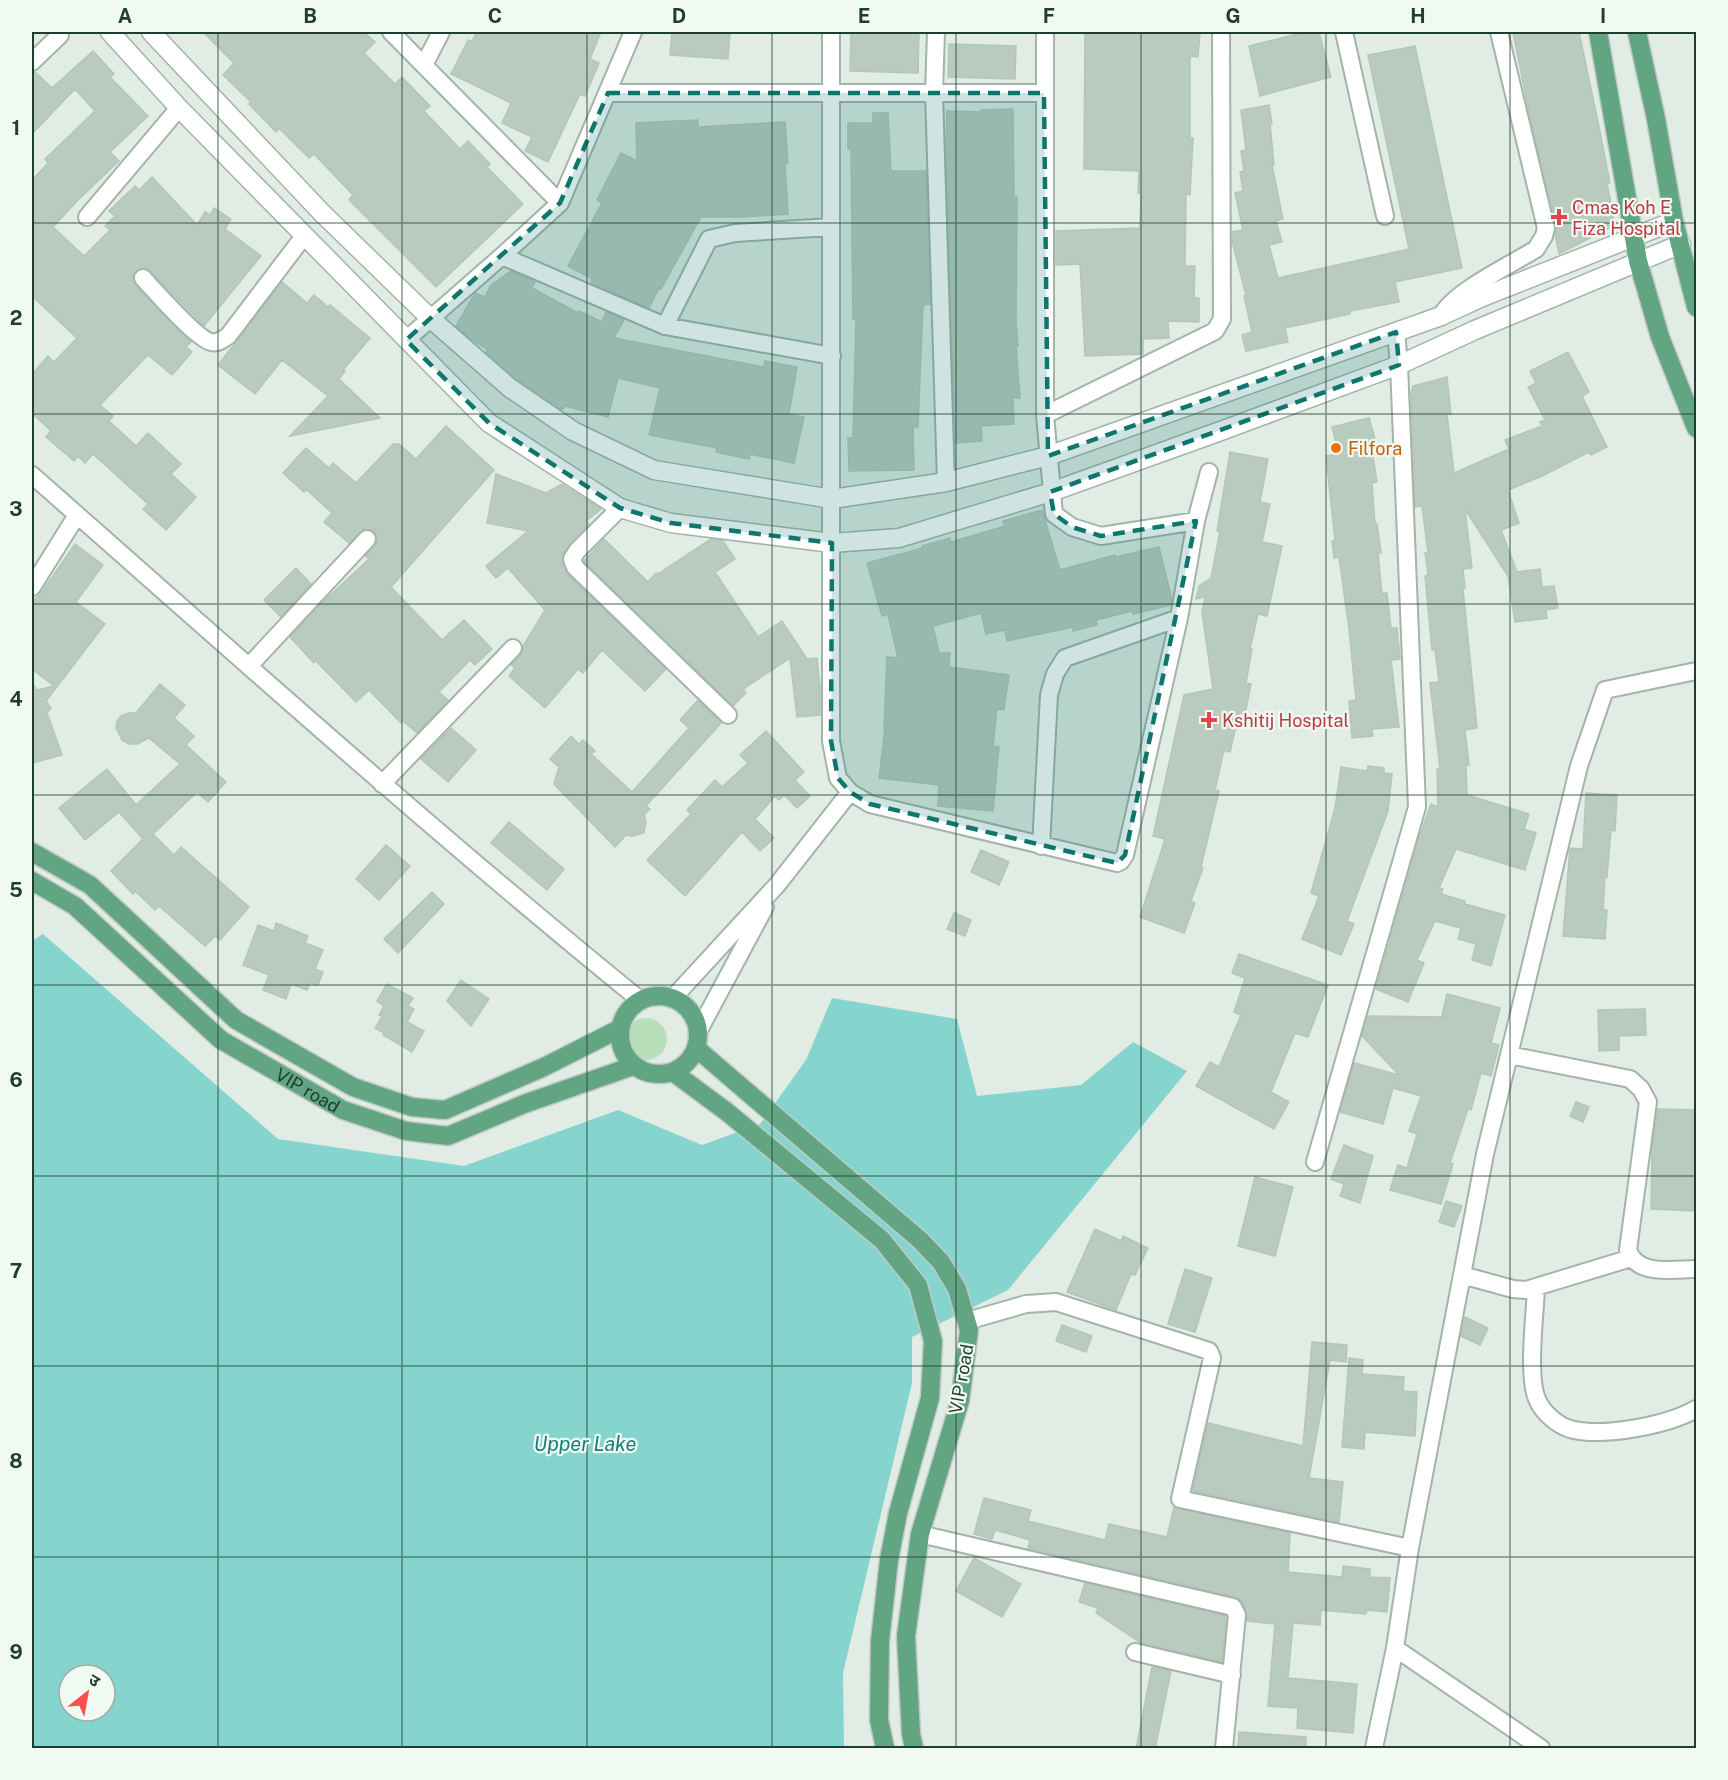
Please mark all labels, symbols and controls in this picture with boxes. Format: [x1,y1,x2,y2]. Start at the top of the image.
text: A [118,4,132,28]
text: B [303,4,317,28]
text: C [488,4,502,28]
text: D [672,4,686,28]
text: E [858,4,870,28]
text: F [1043,4,1055,28]
text: G [1225,4,1241,28]
text: H [1410,4,1426,28]
text: I [1600,4,1606,28]
text: 1 [12,116,20,140]
place label: Cmas Koh E Fiza Hospital [1572,197,1681,239]
marker: Cmas Koh E Fiza Hospital [1550,208,1568,226]
text: 2 [10,306,22,330]
place label: Filfora [1348,438,1402,459]
marker: Filfora [1329,441,1343,455]
text: 3 [9,497,23,521]
text: 4 [9,687,23,711]
place label: Kshitij Hospital [1222,710,1349,731]
marker: Kshitij Hospital [1200,711,1218,729]
text: 5 [9,878,23,902]
street label: VIP road [272,1063,344,1117]
text: 6 [9,1068,23,1092]
text: 7 [10,1259,22,1283]
street label: VIP road [945,1342,977,1416]
water label: Upper Lake [534,1432,636,1456]
text: 8 [9,1449,23,1473]
text: 9 [9,1640,23,1664]
north arrow [57,1663,117,1723]
text: उ [86,1670,104,1691]

